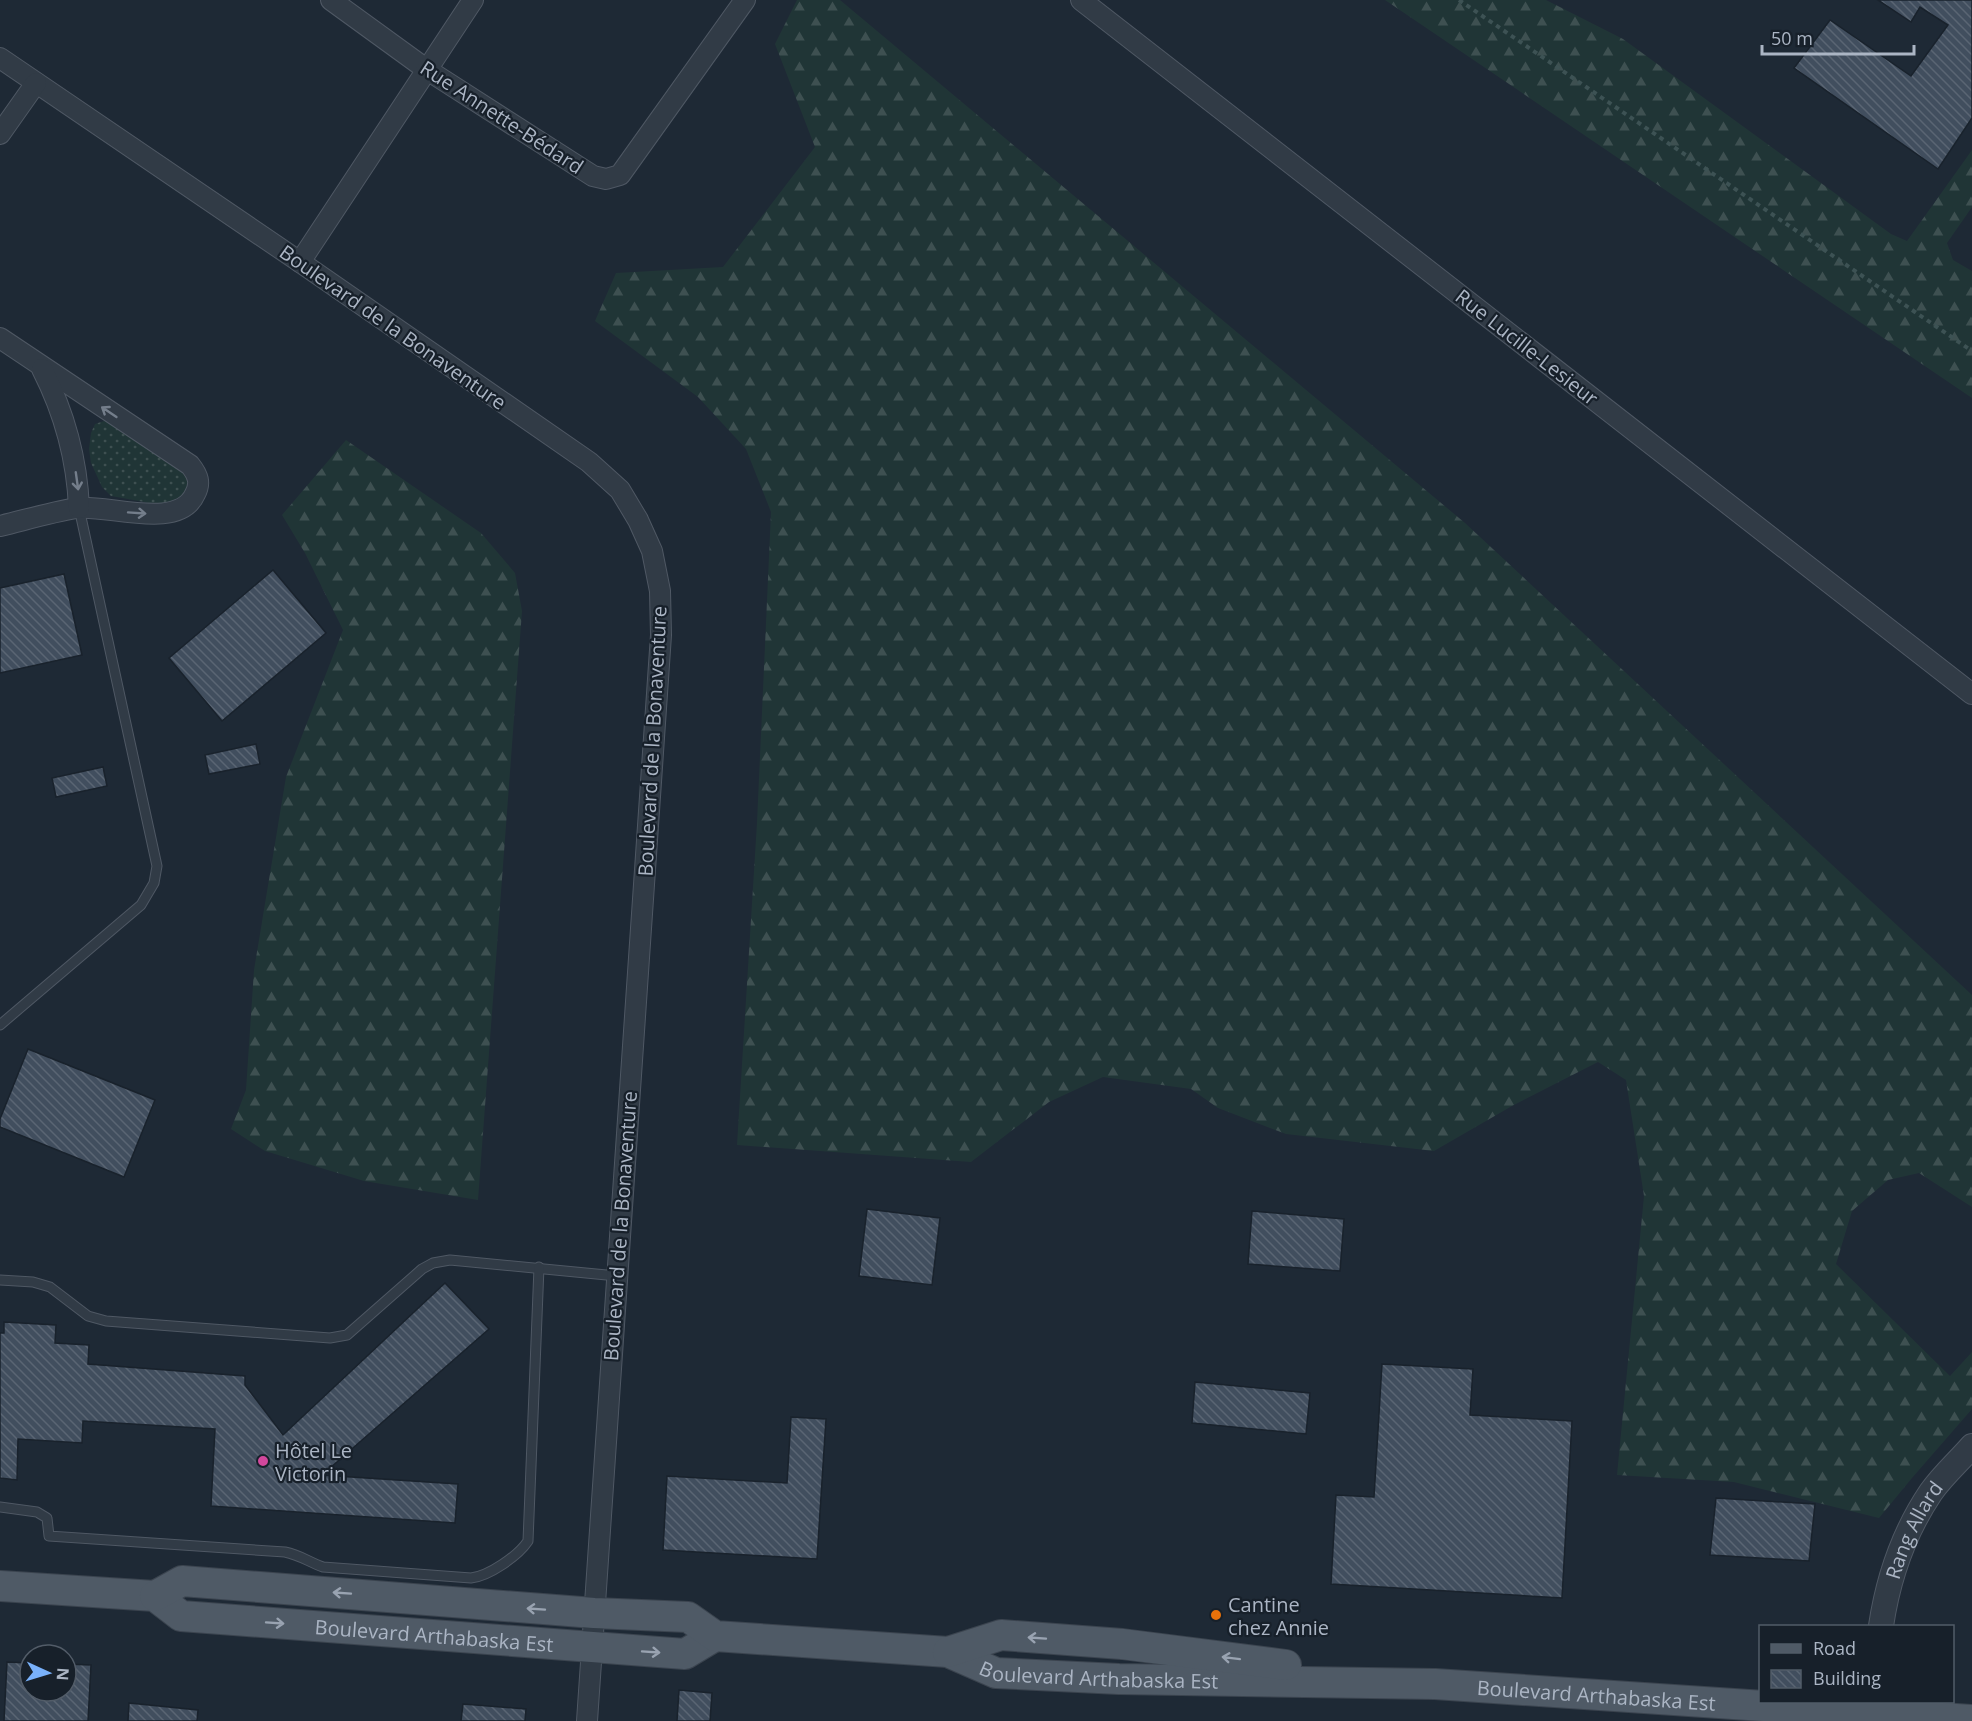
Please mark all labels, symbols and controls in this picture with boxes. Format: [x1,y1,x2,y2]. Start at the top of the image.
scale bar [1762,18,1914,56]
text: 50 m [1771,26,1813,50]
street label: Rue Annette-Bédard [415,54,589,180]
street label: Boulevard de la Bonaventure [274,238,512,416]
street label: Rue Lucille-Lesieur [1450,283,1604,411]
one-way arrow [101,405,118,417]
one-way arrow [71,471,82,491]
one-way arrow [127,508,147,519]
street label: Boulevard de la Bonaventure [631,605,673,877]
street label: Boulevard de la Bonaventure [597,1090,643,1362]
place label: Hôtel Le Victorin [275,1437,352,1487]
marker: Hôtel Le Victorin [256,1454,270,1468]
street label: Rang Allard [1878,1475,1948,1582]
one-way arrow [332,1587,352,1598]
place label: Cantine chez Annie [1228,1591,1329,1641]
one-way arrow [526,1603,546,1614]
marker: Cantine chez Annie [1209,1608,1223,1622]
street label: Boulevard Arthabaska Est [314,1613,554,1658]
one-way arrow [265,1618,285,1629]
legend [1759,1625,1954,1703]
one-way arrow [1028,1632,1048,1643]
text: Road [1813,1636,1856,1660]
north arrow [18,1643,78,1703]
one-way arrow [641,1646,661,1657]
one-way arrow [1222,1652,1242,1663]
street label: Boulevard Arthabaska Est [975,1654,1218,1694]
text: Building [1813,1666,1881,1690]
text: N [52,1667,74,1681]
street label: Boulevard Arthabaska Est [1476,1673,1717,1716]

